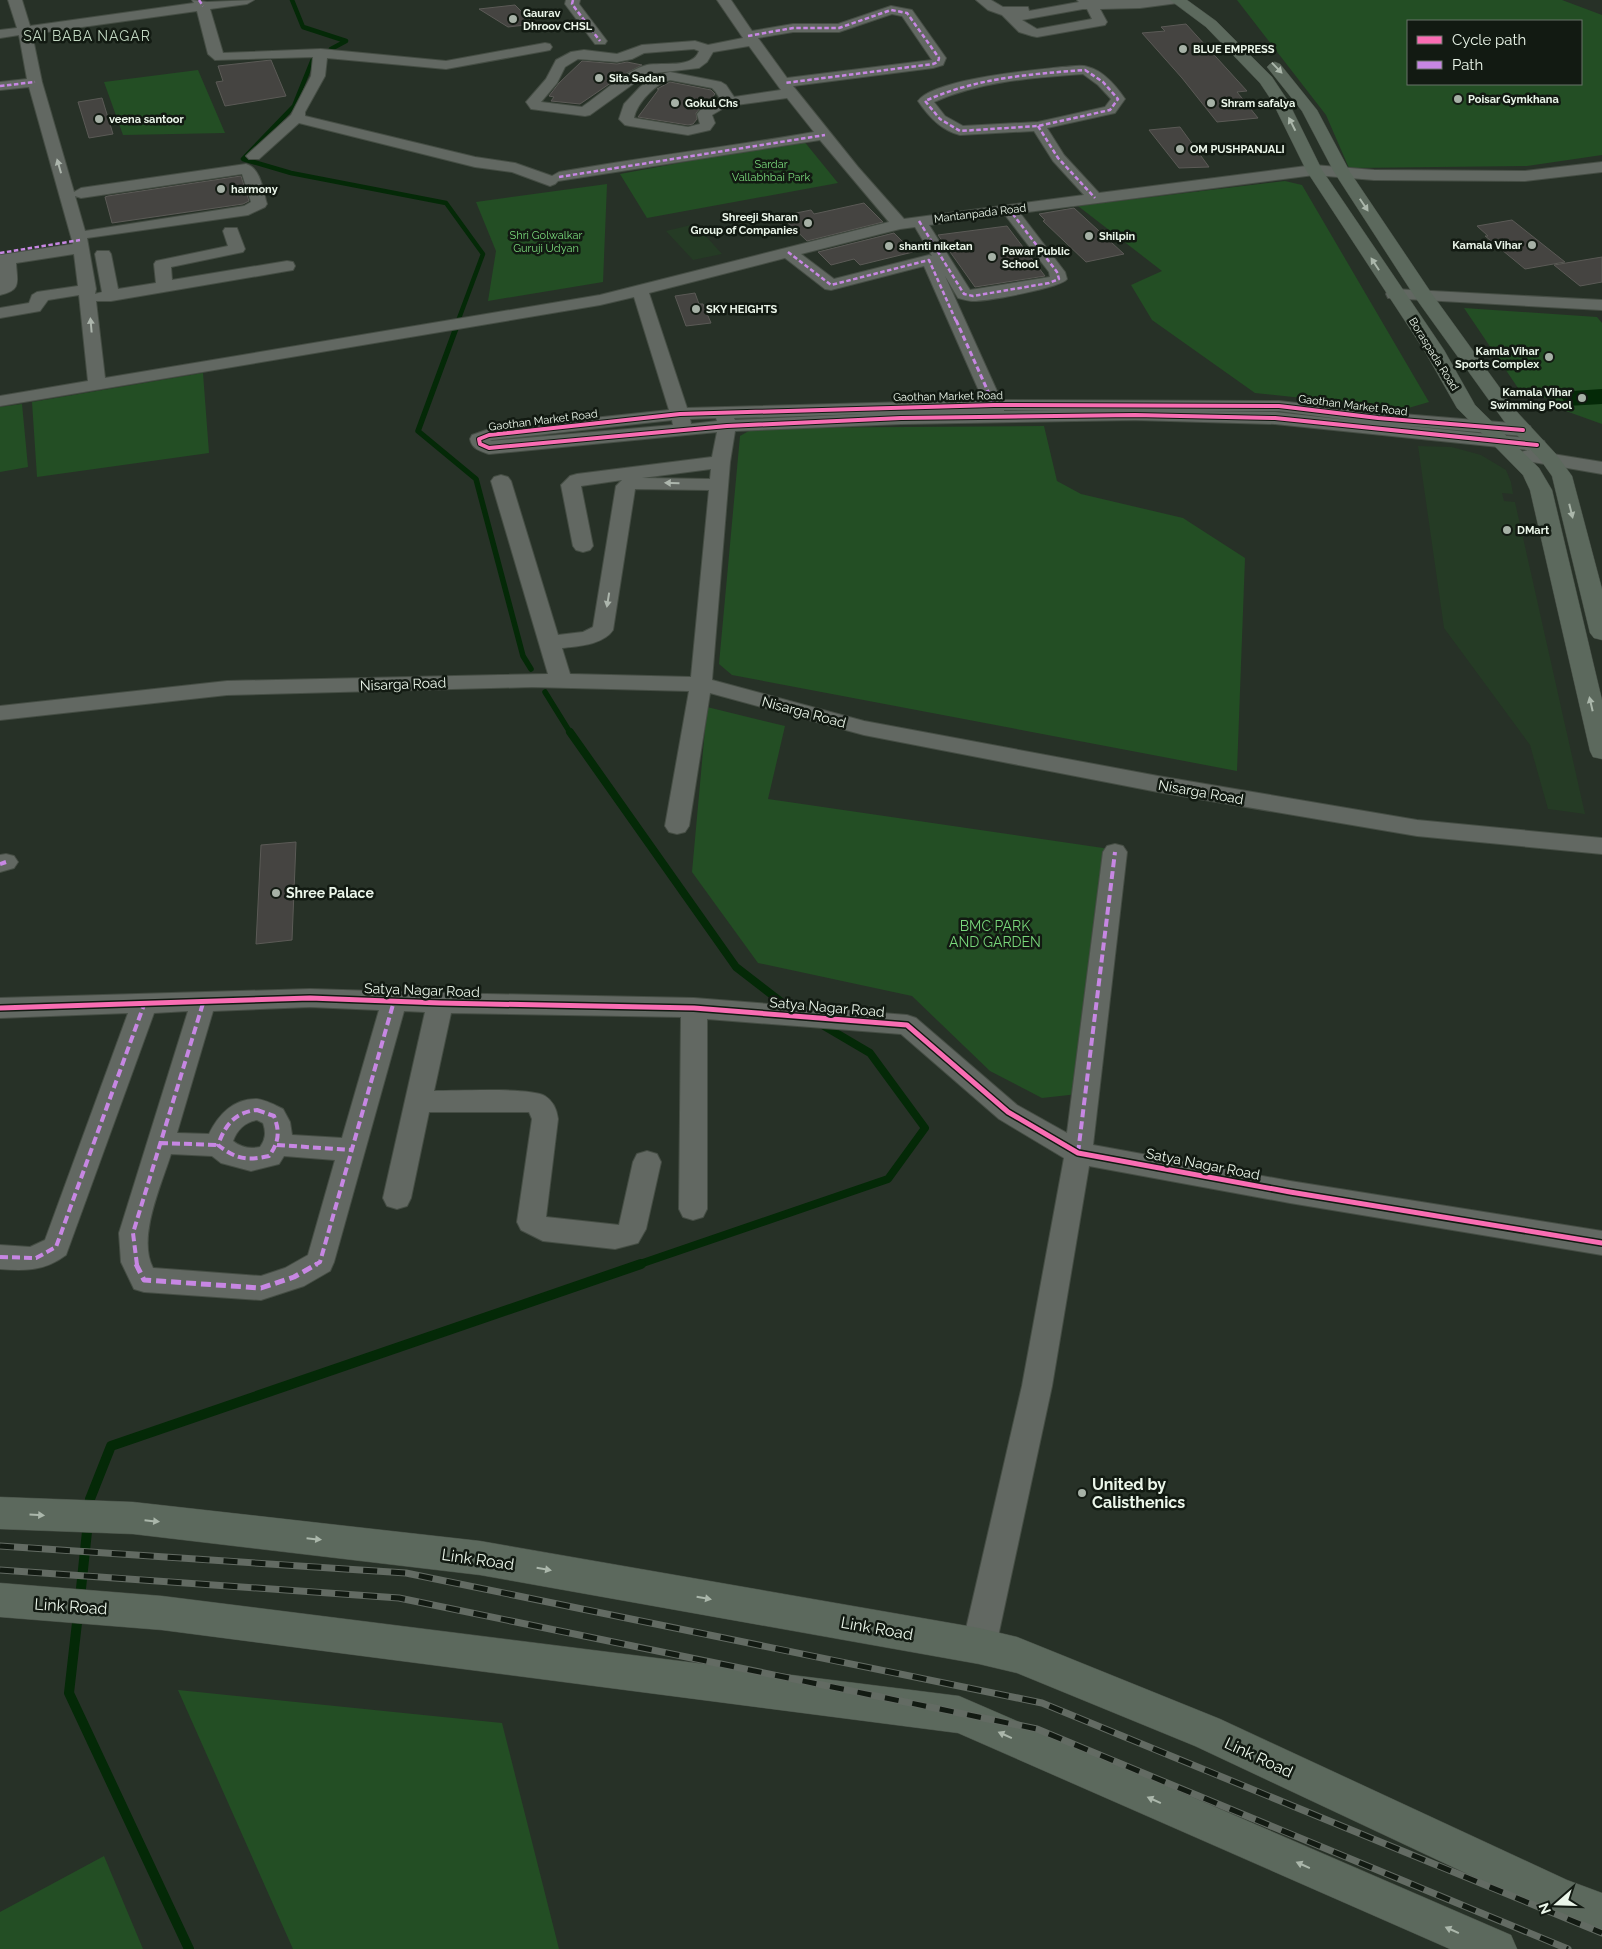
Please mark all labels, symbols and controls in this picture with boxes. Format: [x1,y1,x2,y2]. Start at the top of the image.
place label: Gaurav Dhroov CHSL [523,7,593,33]
marker: Gaurav Dhroov CHSL [507,13,519,25]
legend [1407,20,1582,85]
district label: SAI BABA NAGAR [23,28,151,44]
text: Cycle path [1452,31,1526,49]
marker: BLUE EMPRESS [1177,43,1189,55]
place label: BLUE EMPRESS [1193,43,1275,56]
text: Path [1452,56,1483,74]
one-way arrow [1271,62,1283,74]
marker: Sita Sadan [593,72,605,84]
place label: Sita Sadan [609,72,665,85]
marker: Poisar Gymkhana [1452,93,1464,105]
place label: Poisar Gymkhana [1468,93,1559,106]
marker: Gokul Chs [669,97,681,109]
place label: Gokul Chs [685,97,739,110]
marker: Shram safalya [1205,97,1217,109]
place label: Shram safalya [1221,97,1295,110]
marker: veena santoor [93,113,105,125]
place label: veena santoor [109,113,184,126]
one-way arrow [1288,117,1296,132]
marker: OM PUSHPANJALI [1174,143,1186,155]
place label: OM PUSHPANJALI [1190,143,1285,156]
one-way arrow [55,158,63,173]
park label: Sardar Vallabhbai Park [732,158,810,184]
marker: harmony [215,183,227,195]
place label: harmony [231,183,278,196]
one-way arrow [1359,198,1369,211]
street label: Mantanpada Road [933,201,1027,226]
place label: Shreeji Sharan Group of Companies [690,211,799,237]
marker: Shreeji Sharan Group of Companies [802,217,814,229]
park label: Shri Golwalkar Guruji Udyan [510,229,583,255]
marker: Shilpin [1083,230,1095,242]
place label: Shilpin [1099,230,1135,243]
place label: Kamala Vihar [1452,239,1523,252]
marker: Kamala Vihar [1526,239,1538,251]
marker: shanti niketan [883,240,895,252]
place label: shanti niketan [899,240,973,253]
place label: Pawar Public School [1002,245,1070,271]
marker: Pawar Public School [986,251,998,263]
one-way arrow [1370,257,1380,271]
marker: SKY HEIGHTS [690,303,702,315]
place label: SKY HEIGHTS [706,303,778,316]
street label: Boraspada Road [1406,315,1461,393]
one-way arrow [86,316,94,332]
place label: Kamla Vihar Sports Complex [1455,345,1540,371]
marker: Kamla Vihar Sports Complex [1543,351,1555,363]
place label: Kamala Vihar Swimming Pool [1490,386,1573,412]
street label: Gaothan Market Road [893,389,1003,404]
street label: Gaothan Market Road [1298,392,1408,419]
marker: Kamala Vihar Swimming Pool [1576,392,1588,404]
street label: Gaothan Market Road [488,407,599,434]
one-way arrow [663,479,679,487]
one-way arrow [1567,503,1575,518]
marker: DMart [1501,524,1513,536]
place label: DMart [1517,524,1550,537]
one-way arrow [603,592,611,608]
street label: Nisarga Road [360,674,446,694]
street label: Nisarga Road [760,693,848,731]
one-way arrow [1587,696,1595,711]
street label: Nisarga Road [1157,777,1245,807]
place label: Shree Palace [286,885,374,901]
marker: Shree Palace [270,887,282,899]
park label: BMC PARK AND GARDEN [949,918,1041,950]
street label: Satya Nagar Road [364,980,480,1000]
street label: Satya Nagar Road [769,994,885,1020]
street label: Satya Nagar Road [1145,1145,1261,1183]
place label: United by Calisthenics [1092,1475,1185,1512]
marker: United by Calisthenics [1076,1487,1088,1499]
one-way arrow [29,1511,45,1519]
one-way arrow [144,1517,160,1525]
one-way arrow [306,1535,322,1543]
street label: Link Road [440,1545,515,1574]
one-way arrow [536,1566,552,1574]
street label: Link Road [34,1594,108,1619]
one-way arrow [696,1594,712,1602]
street label: Link Road [839,1613,915,1644]
one-way arrow [998,1730,1013,1738]
street label: Link Road [1222,1733,1296,1782]
one-way arrow [1147,1795,1161,1803]
one-way arrow [1296,1860,1310,1868]
north arrow [1532,1879,1582,1929]
text: N [1535,1901,1554,1916]
one-way arrow [1445,1925,1459,1933]

